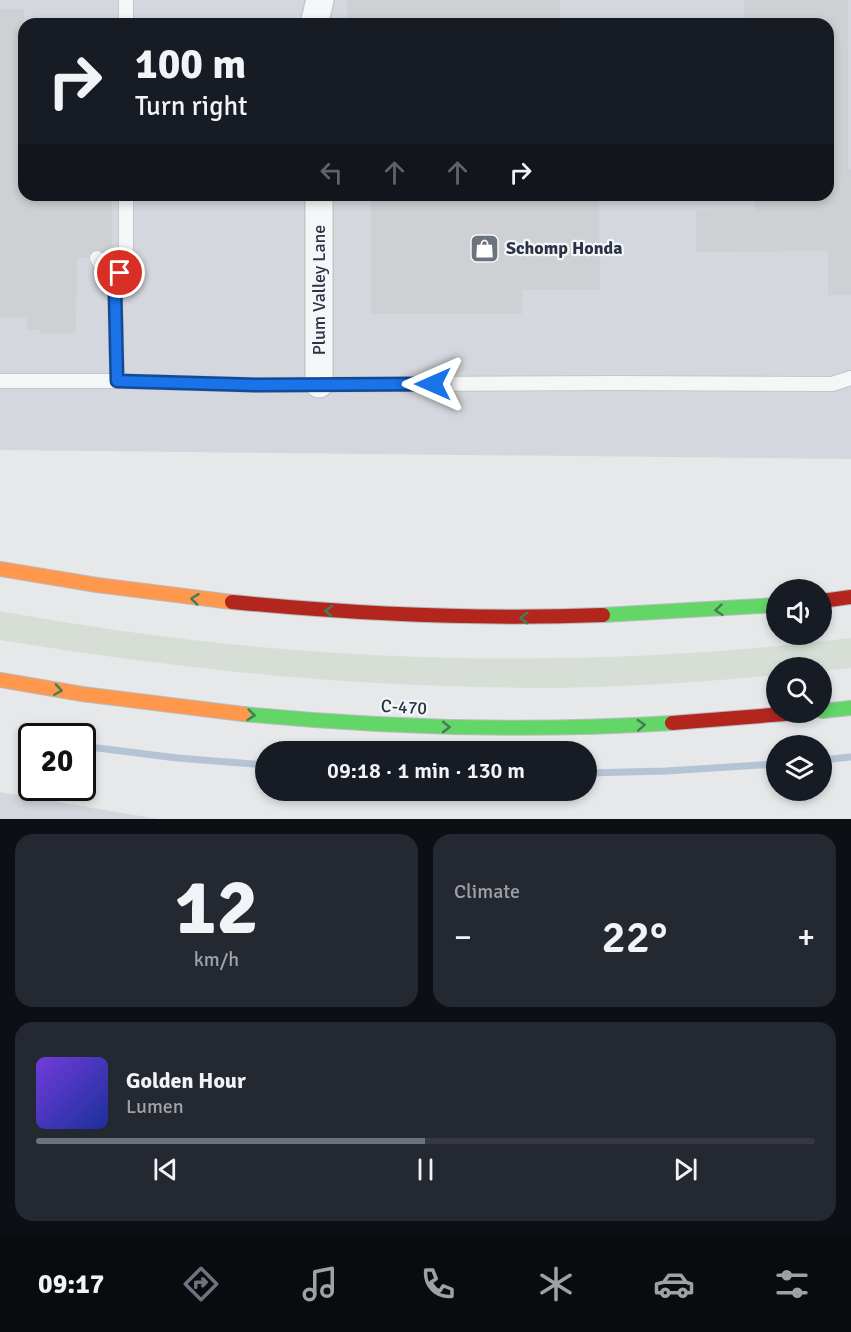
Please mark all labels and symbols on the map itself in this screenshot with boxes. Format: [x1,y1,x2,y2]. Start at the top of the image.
street label: Plum Valley Lane [308,225,330,355]
shop icon: Schomp Honda [469,232,501,264]
place label: Schomp Honda [506,237,622,259]
pin [94,247,145,298]
position arrow [401,352,465,416]
one-way arrow [191,593,200,605]
one-way arrow [714,603,723,616]
one-way arrow [325,605,334,618]
one-way arrow [519,611,528,624]
one-way arrow [52,683,62,696]
street label: C-470 [380,695,428,719]
one-way arrow [246,708,256,721]
one-way arrow [636,718,645,731]
one-way arrow [441,720,450,733]
speed limit sign: 20 [18,723,96,801]

